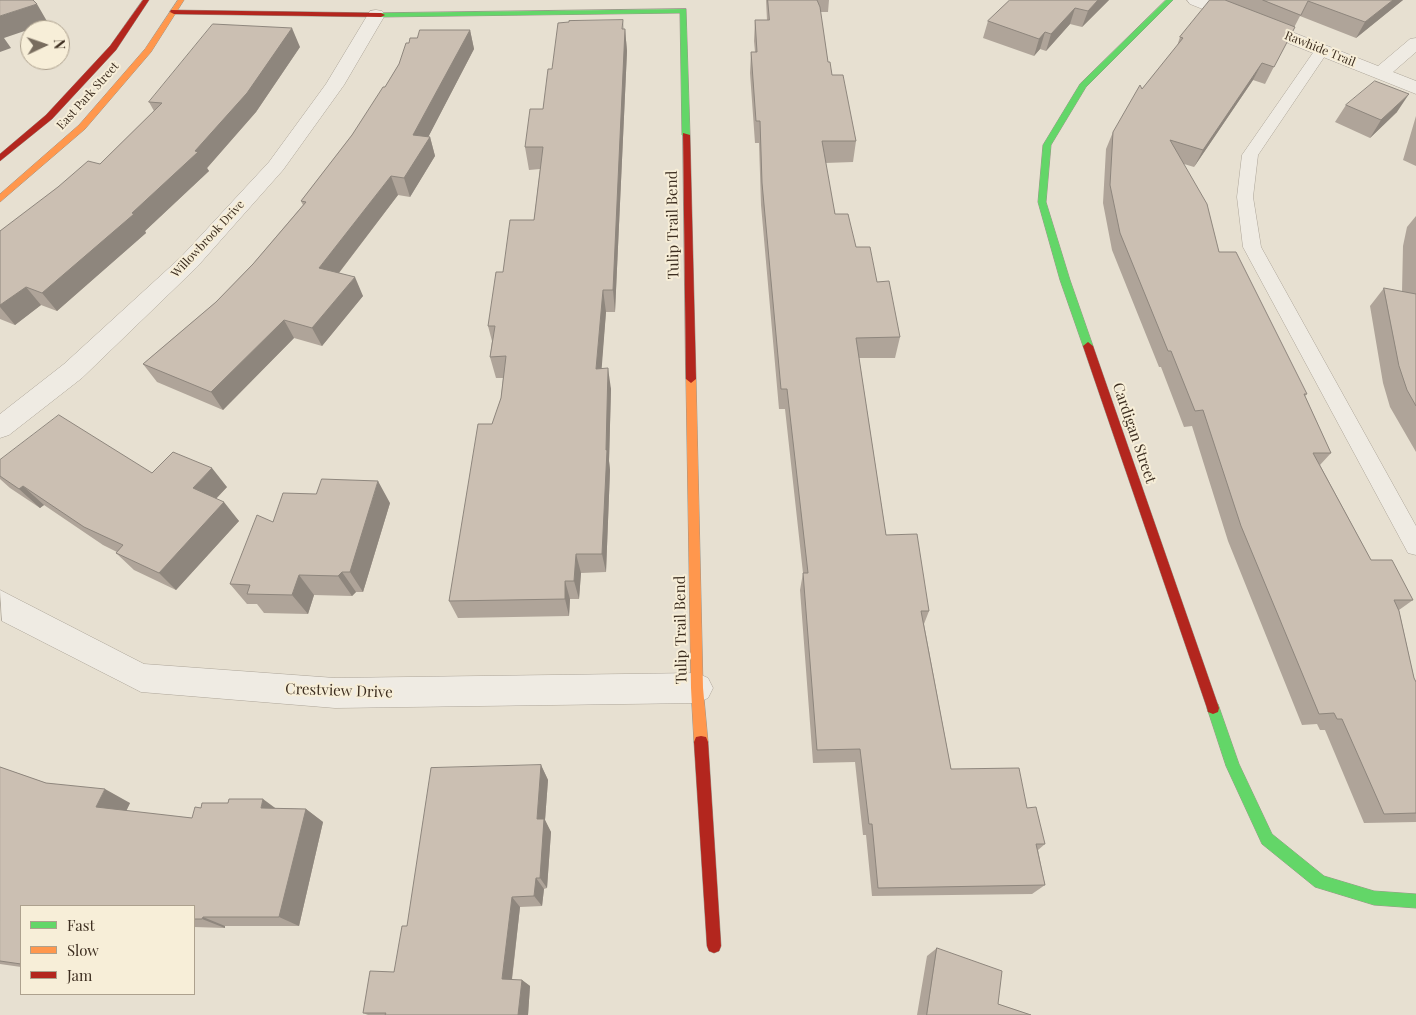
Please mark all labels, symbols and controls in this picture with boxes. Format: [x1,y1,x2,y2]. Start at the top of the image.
north arrow [20,20,70,70]
street label: Rawhide Trail [1283,28,1357,70]
text: N [50,39,69,50]
street label: East Park Street [54,59,122,133]
street label: Tulip Trail Bend [663,171,683,279]
street label: Willowbrook Drive [168,197,248,281]
street label: Cardigan Street [1108,380,1160,486]
street label: Tulip Trail Bend [671,576,691,684]
street label: Crestview Drive [285,680,393,702]
legend [20,905,195,995]
text: Fast [67,915,95,935]
text: Slow [67,940,99,960]
text: Jam [67,965,92,985]

